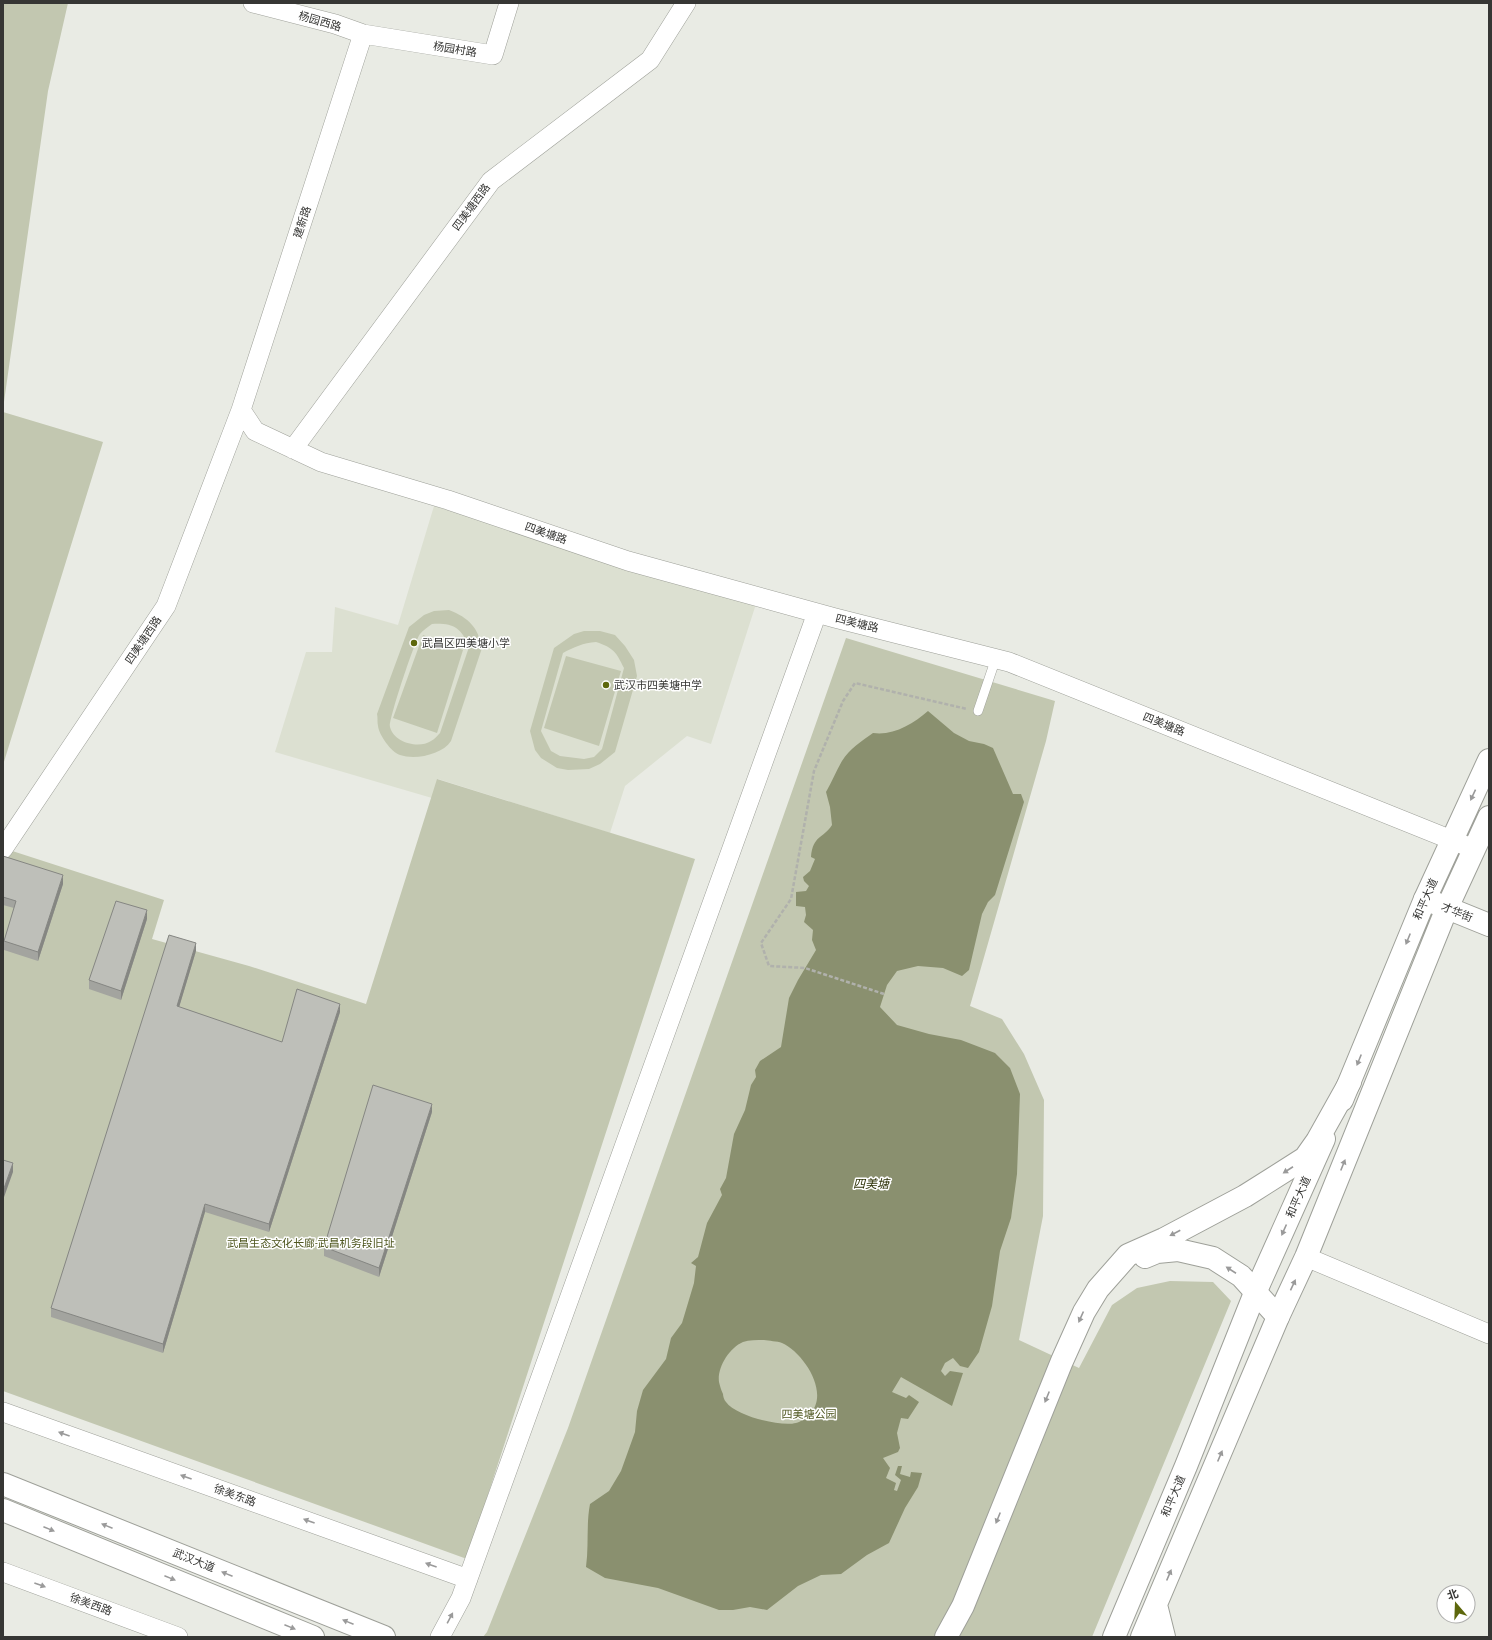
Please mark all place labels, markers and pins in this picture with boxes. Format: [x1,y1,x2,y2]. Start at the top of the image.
place label: 武昌区四美塘小学 [422,637,510,650]
marker: 武昌区四美塘小学 [409,638,419,648]
place label: 武汉市四美塘中学 [614,679,702,692]
marker: 武汉市四美塘中学 [601,680,611,690]

